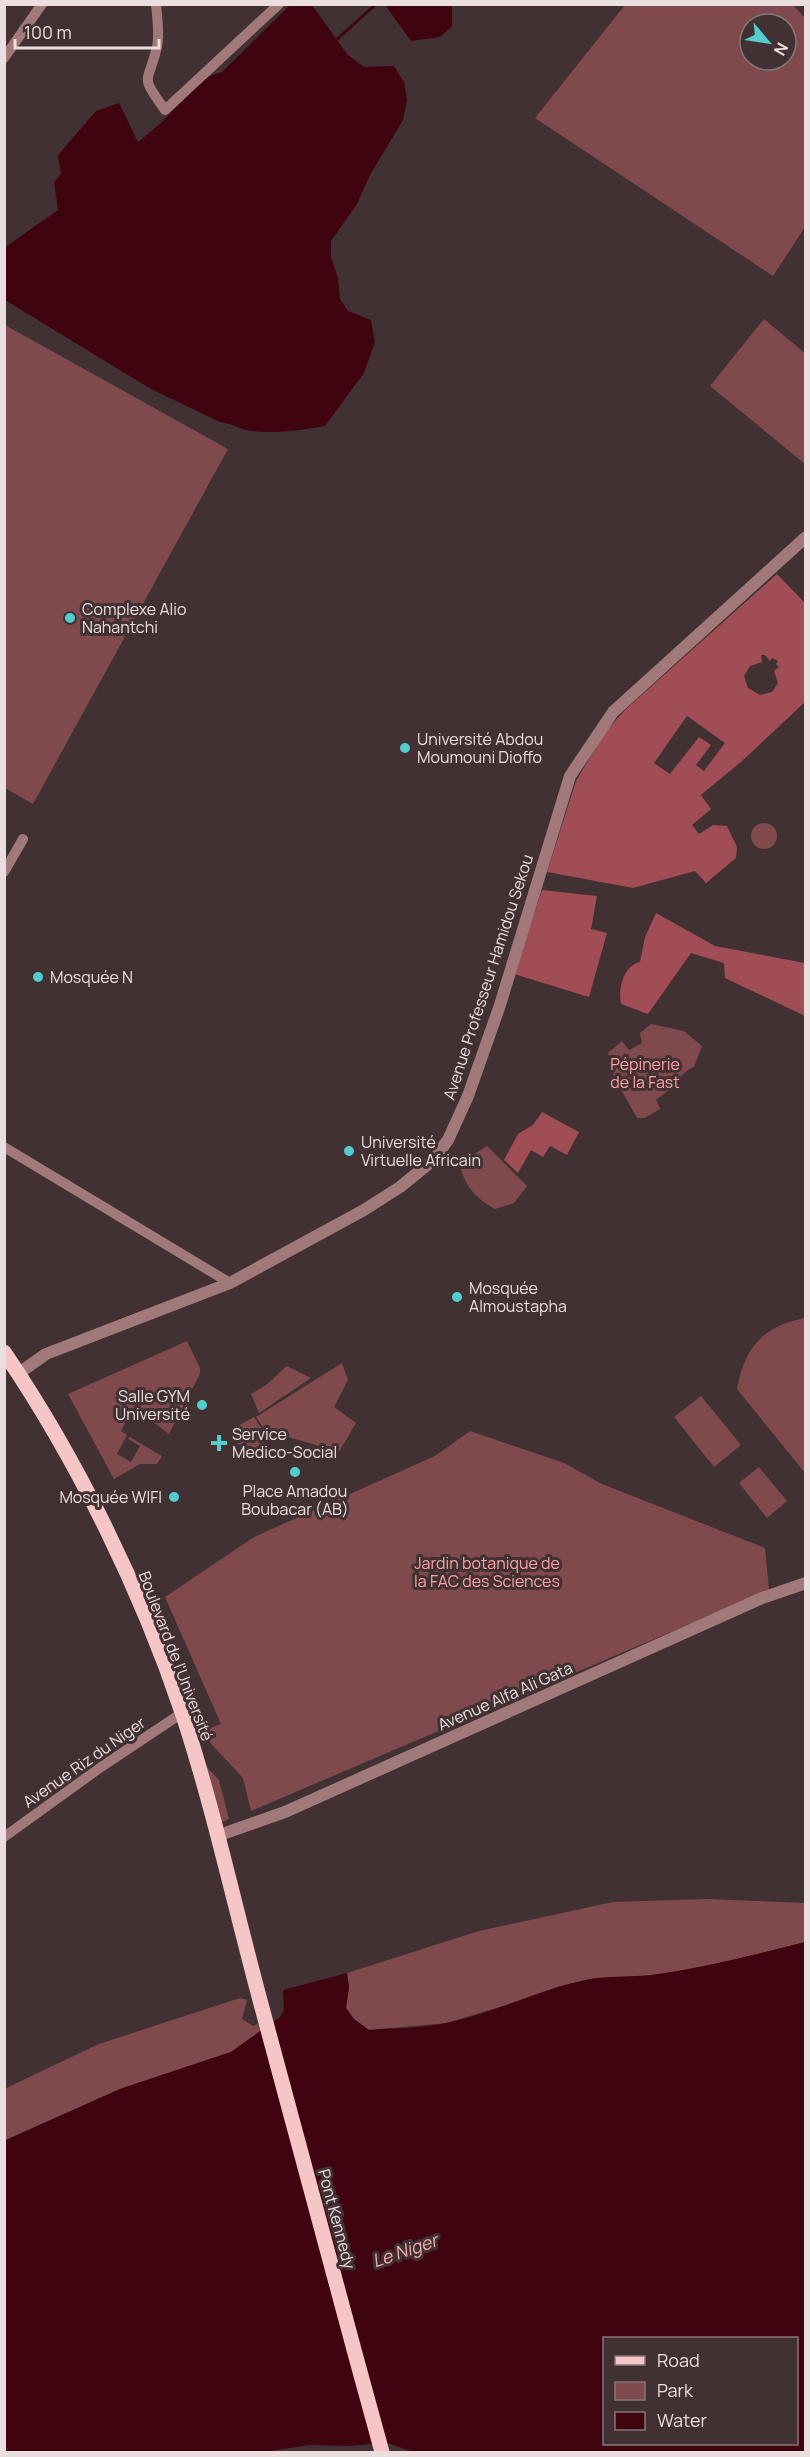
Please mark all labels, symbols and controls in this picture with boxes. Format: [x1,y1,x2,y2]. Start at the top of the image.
scale bar [15,12,159,50]
north arrow [738,12,798,72]
text: 100 m [24,20,72,44]
text: N [769,39,794,60]
place label: Complexe Alio Nahantchi [82,598,186,638]
marker: Complexe Alio Nahantchi [63,611,77,625]
place label: Université Abdou Moumouni Dioffo [417,728,543,768]
marker: Université Abdou Moumouni Dioffo [398,741,412,755]
street label: Avenue Professeur Hamidou Sekou [438,851,538,1103]
place label: Mosquée N [50,966,133,988]
marker: Mosquée N [31,970,45,984]
park label: Pépinerie de la Fast [610,1053,680,1093]
place label: Université Virtuelle Africain [361,1131,481,1171]
marker: Université Virtuelle Africain [342,1144,356,1158]
place label: Mosquée Almoustapha [469,1277,567,1317]
marker: Mosquée Almoustapha [450,1290,464,1304]
place label: Salle GYM Université [115,1385,190,1425]
marker: Salle GYM Université [195,1398,209,1412]
place label: Service Medico-Social [232,1423,337,1463]
marker: Service Medico-Social [210,1434,228,1452]
marker: Place Amadou Boubacar (AB) [288,1465,302,1479]
place label: Place Amadou Boubacar (AB) [241,1480,349,1520]
place label: Mosquée WIFI [59,1486,162,1508]
marker: Mosquée WIFI [167,1490,181,1504]
park label: Jardin botanique de la FAC des Sciences [414,1552,560,1592]
street label: Boulevard de l'Université [133,1568,219,1744]
street label: Avenue Alfa Ali Gata [434,1656,576,1736]
street label: Avenue Riz du Niger [18,1711,150,1813]
street label: Pont Kennedy [313,2167,361,2272]
water label: Le Niger [369,2227,443,2272]
legend [603,2337,798,2445]
text: Road [657,2348,700,2372]
text: Park [657,2378,694,2402]
text: Water [657,2408,707,2432]

